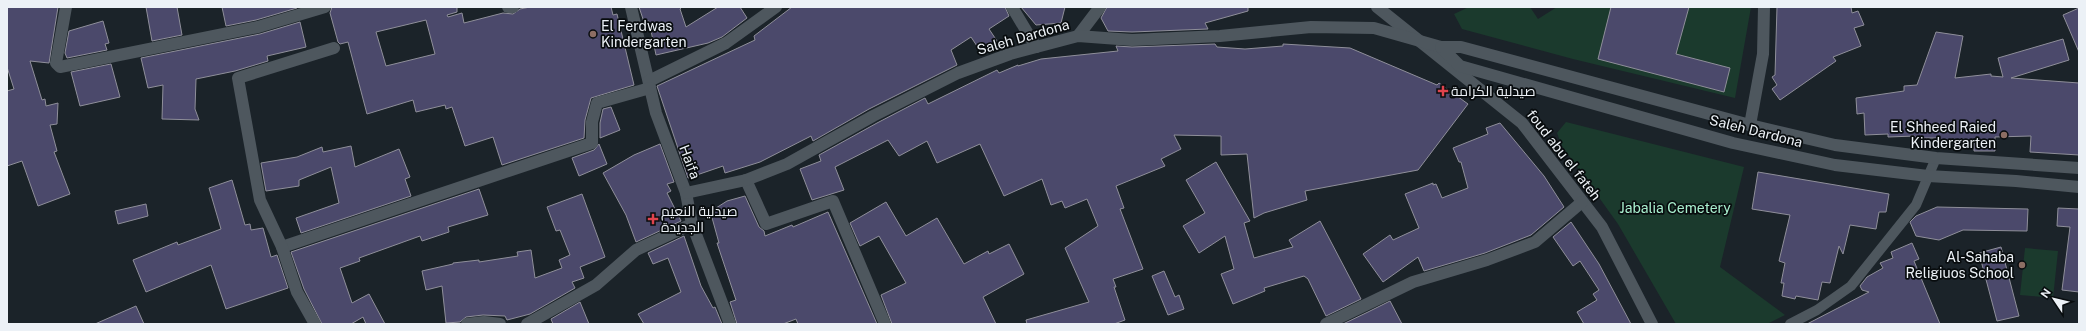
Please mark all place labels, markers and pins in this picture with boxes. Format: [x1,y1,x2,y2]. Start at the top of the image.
place label: El Ferdwas Kindergarten [601,18,687,50]
marker: El Ferdwas Kindergarten [588,29,598,39]
place label: ِِصيدلية الكرامة [1451,83,1535,99]
marker: ِِصيدلية الكرامة [1438,86,1448,96]
place label: El Shheed Raied Kindergarten [1890,119,1996,151]
marker: El Shheed Raied Kindergarten [1999,130,2009,140]
place label: صيدلية النعيم الجديدة [661,203,738,235]
marker: صيدلية النعيم الجديدة [648,214,658,224]
place label: Al-Sahaba Religiuos School [1906,249,2014,281]
marker: Al-Sahaba Religiuos School [2017,260,2027,270]

